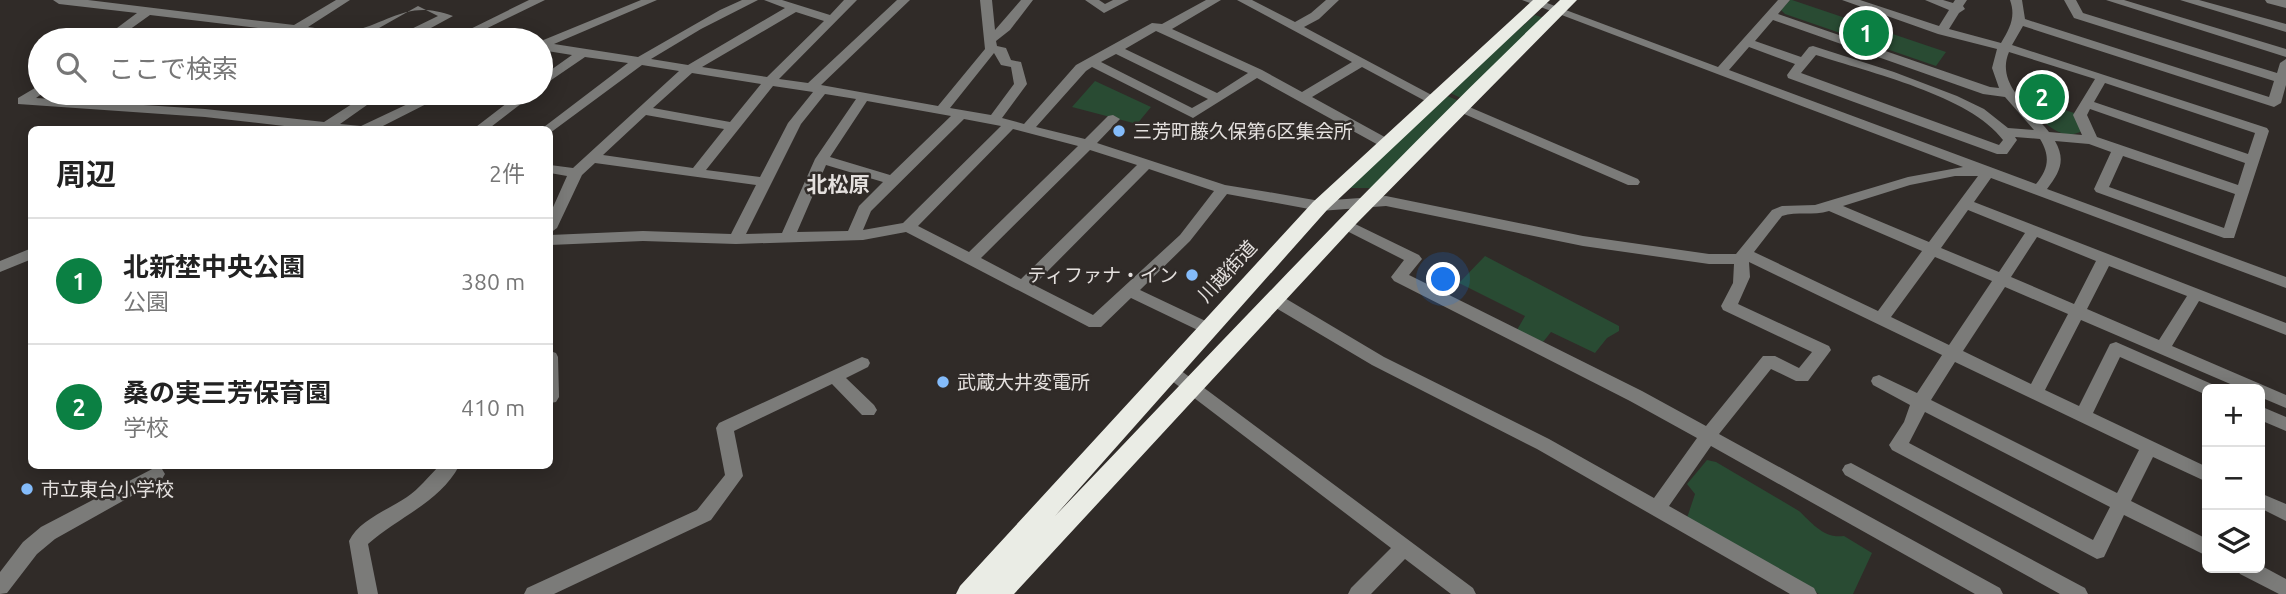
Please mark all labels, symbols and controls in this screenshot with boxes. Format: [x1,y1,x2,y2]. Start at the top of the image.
pin: 1 [1843,7,1889,59]
search box [28,28,553,105]
icon: search [52,48,90,86]
text: ここで検索 [108,54,238,83]
pin: 2 [2019,71,2065,123]
place label: 三芳町藤久保第6区集会所 [1133,120,1353,142]
marker: 三芳町藤久保第6区集会所 [1111,123,1127,139]
text: 周辺 [56,157,116,191]
text: 2件 [489,161,525,186]
district label: 北松原 [807,172,870,196]
street label: 川越街道 [1193,236,1261,306]
text: 北新埜中央公園 [123,252,305,281]
your location [1426,262,1460,296]
place label: ティファナ・イン [1027,264,1178,286]
marker: ティファナ・イン [1184,267,1200,283]
text: 1 [73,269,85,294]
text: 380 m [461,269,525,294]
text: 公園 [123,289,169,314]
place label: 武蔵大井変電所 [957,371,1090,393]
marker: 武蔵大井変電所 [935,374,951,390]
text: 桑の実三芳保育園 [123,378,331,407]
map controls [2202,384,2265,573]
button: + [2202,384,2265,447]
text: 2 [73,395,85,420]
text: 410 m [461,395,525,420]
text: 学校 [123,415,169,440]
button: − [2202,447,2265,510]
place label: 市立東台小学校 [41,478,174,500]
marker: 市立東台小学校 [19,481,35,497]
button: layers [2202,510,2265,573]

